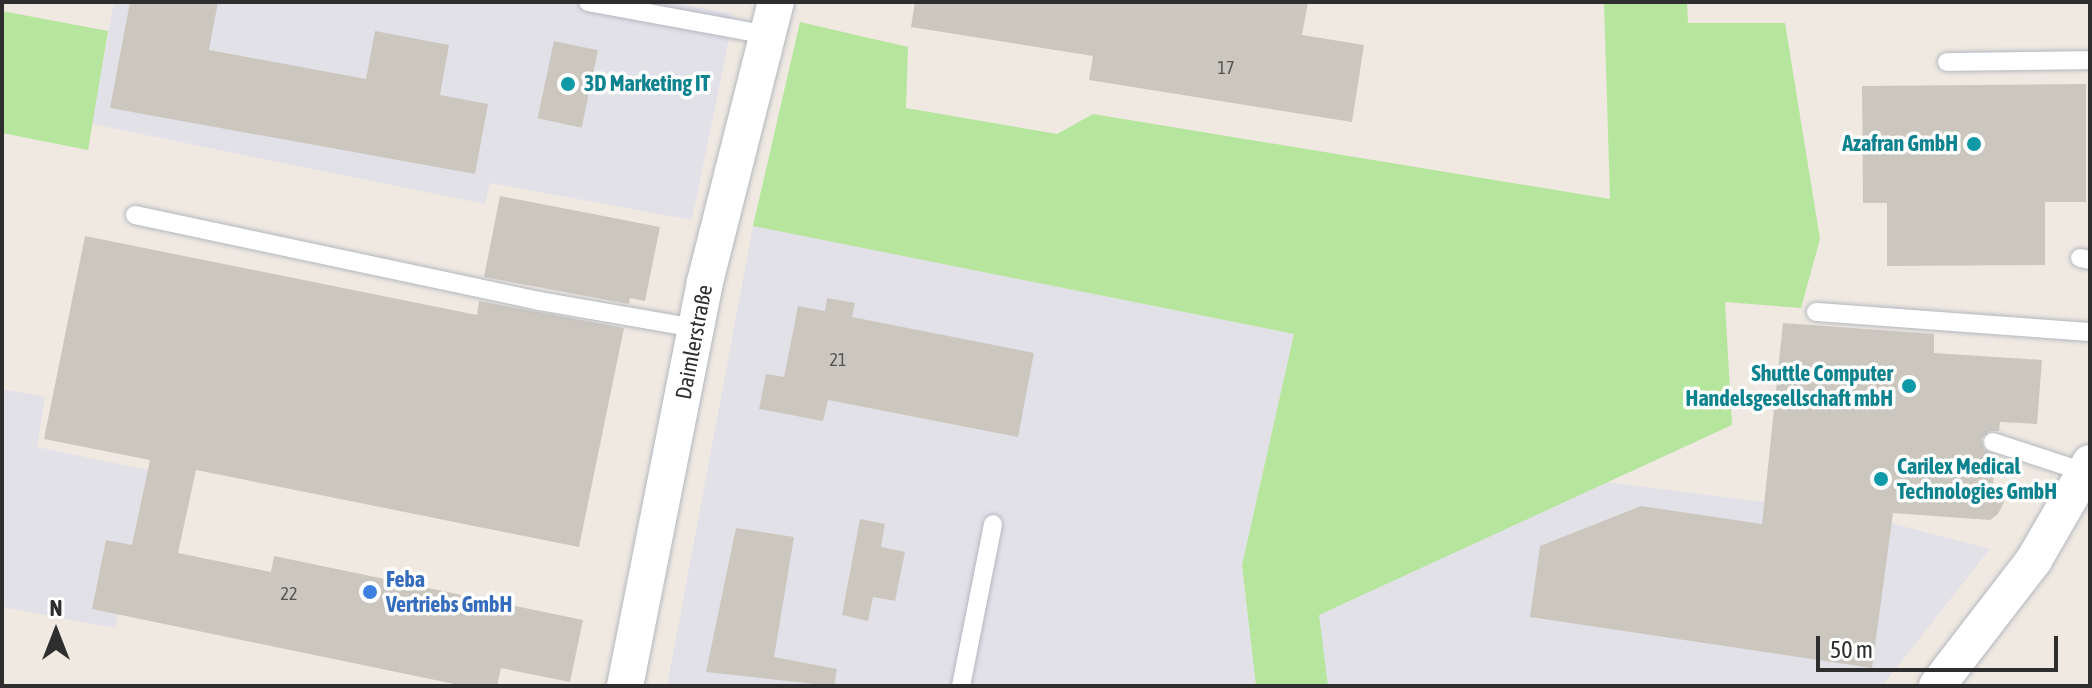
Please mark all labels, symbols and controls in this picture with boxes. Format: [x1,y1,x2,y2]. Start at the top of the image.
house number: 17 [1218,57,1234,79]
place label: 3D Marketing IT [584,71,710,97]
marker: 3D Marketing IT [559,75,577,93]
place label: Azafran GmbH [1842,131,1958,157]
marker: Azafran GmbH [1965,135,1983,153]
street label: Daimlerstraße [670,282,718,402]
house number: 21 [830,349,846,371]
place label: Shuttle Computer Handelsgesellschaft mbH [1686,360,1893,412]
marker: Shuttle Computer Handelsgesellschaft mbH [1900,377,1918,395]
place label: Carilex Medical Technologies GmbH [1897,453,2057,504]
marker: Carilex Medical Technologies GmbH [1872,470,1890,488]
place label: Feba Vertriebs GmbH [386,566,512,618]
house number: 22 [281,583,297,605]
marker: Feba Vertriebs GmbH [361,583,379,601]
north arrow [16,592,96,672]
text: N [50,595,62,621]
scale bar [1820,620,2062,670]
text: 50 m [1830,636,1873,663]

